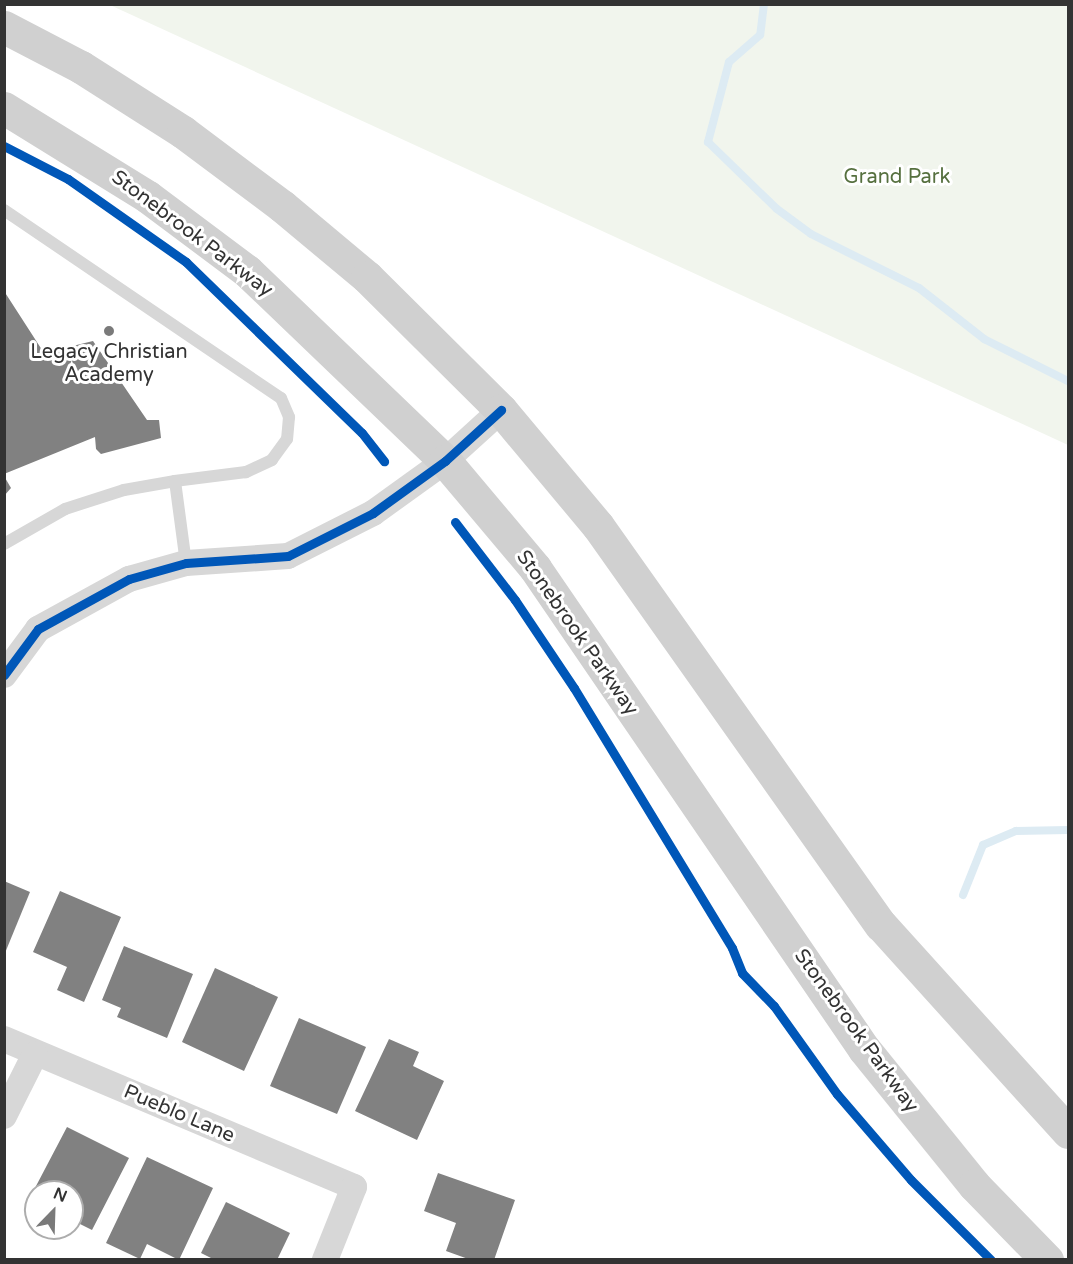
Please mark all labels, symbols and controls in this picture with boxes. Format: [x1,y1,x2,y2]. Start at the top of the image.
park label: Grand Park [844,165,950,189]
street label: Stonebrook Parkway [107,166,277,302]
marker: Legacy Christian Academy [102,324,116,338]
place label: Legacy Christian Academy [30,340,188,387]
street label: Stonebrook Parkway [511,546,643,720]
street label: Stonebrook Parkway [789,945,923,1117]
street label: Pueblo Lane [120,1080,238,1148]
north arrow [24,1180,84,1240]
text: N [50,1184,70,1207]

